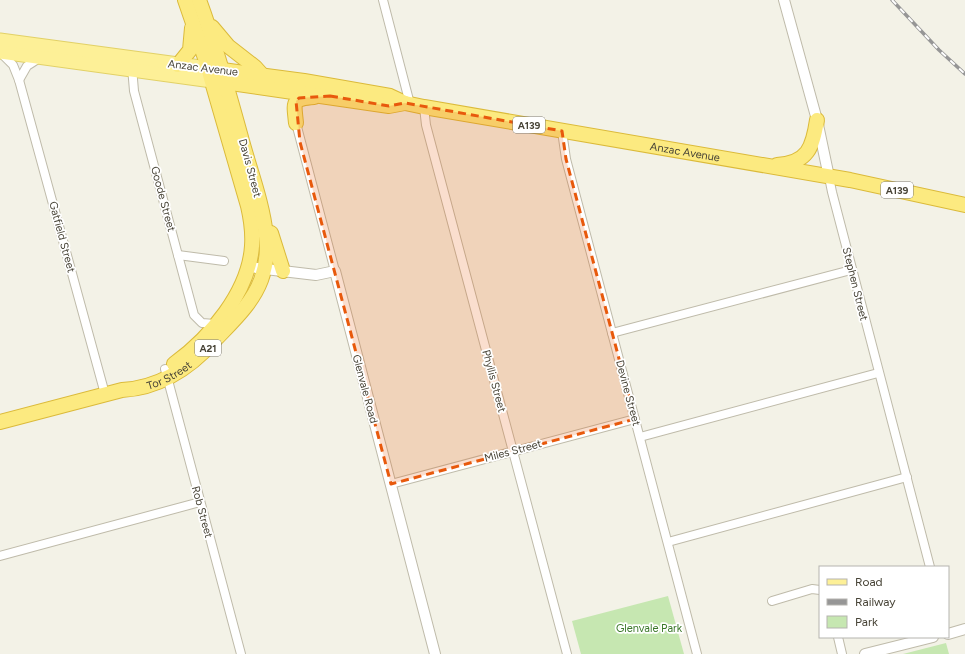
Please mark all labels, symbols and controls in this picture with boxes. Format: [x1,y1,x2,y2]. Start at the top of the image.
street label: Anzac Avenue [167,57,239,79]
road number: A139 [513,117,545,133]
street label: Davis Street [236,137,264,199]
street label: Anzac Avenue [649,139,721,164]
street label: Goode Street [148,165,178,233]
road number: A139 [881,182,913,198]
street label: Gatfield Street [46,200,78,274]
street label: Stephen Street [840,246,870,322]
road number: A21 [195,340,221,356]
street label: Phyllis Street [479,348,509,414]
street label: Glenvale Road [350,353,380,425]
street label: Tor Street [145,358,194,392]
street label: Devine Street [613,359,643,427]
street label: Miles Street [483,437,543,465]
street label: Rob Street [189,485,215,539]
legend [819,566,949,638]
text: Road [855,575,883,589]
text: Railway [855,595,896,609]
text: Park [855,615,878,629]
park label: Glenvale Park [616,622,683,635]

